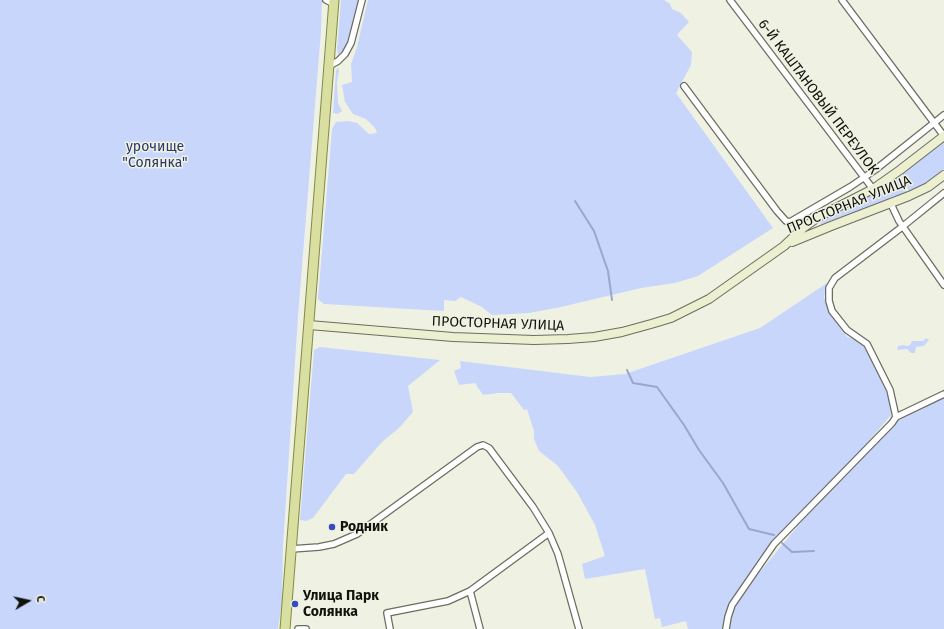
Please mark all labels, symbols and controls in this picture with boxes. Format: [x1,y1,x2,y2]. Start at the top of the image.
street label: 6-Й КАШТАНОВЫЙ ПЕРЕУЛОК [754,16,882,178]
park label: урочище "Солянка" [122,139,188,172]
street label: ПРОСТОРНАЯ УЛИЦА [784,172,914,238]
street label: ПРОСТОРНАЯ УЛИЦА [431,313,565,335]
place label: Родник [340,519,388,535]
marker: Родник [327,522,337,532]
north arrow [8,581,48,621]
place label: Улица Парк Солянка [303,588,379,620]
text: С [33,595,47,603]
marker: Улица Парк Солянка [290,599,300,609]

